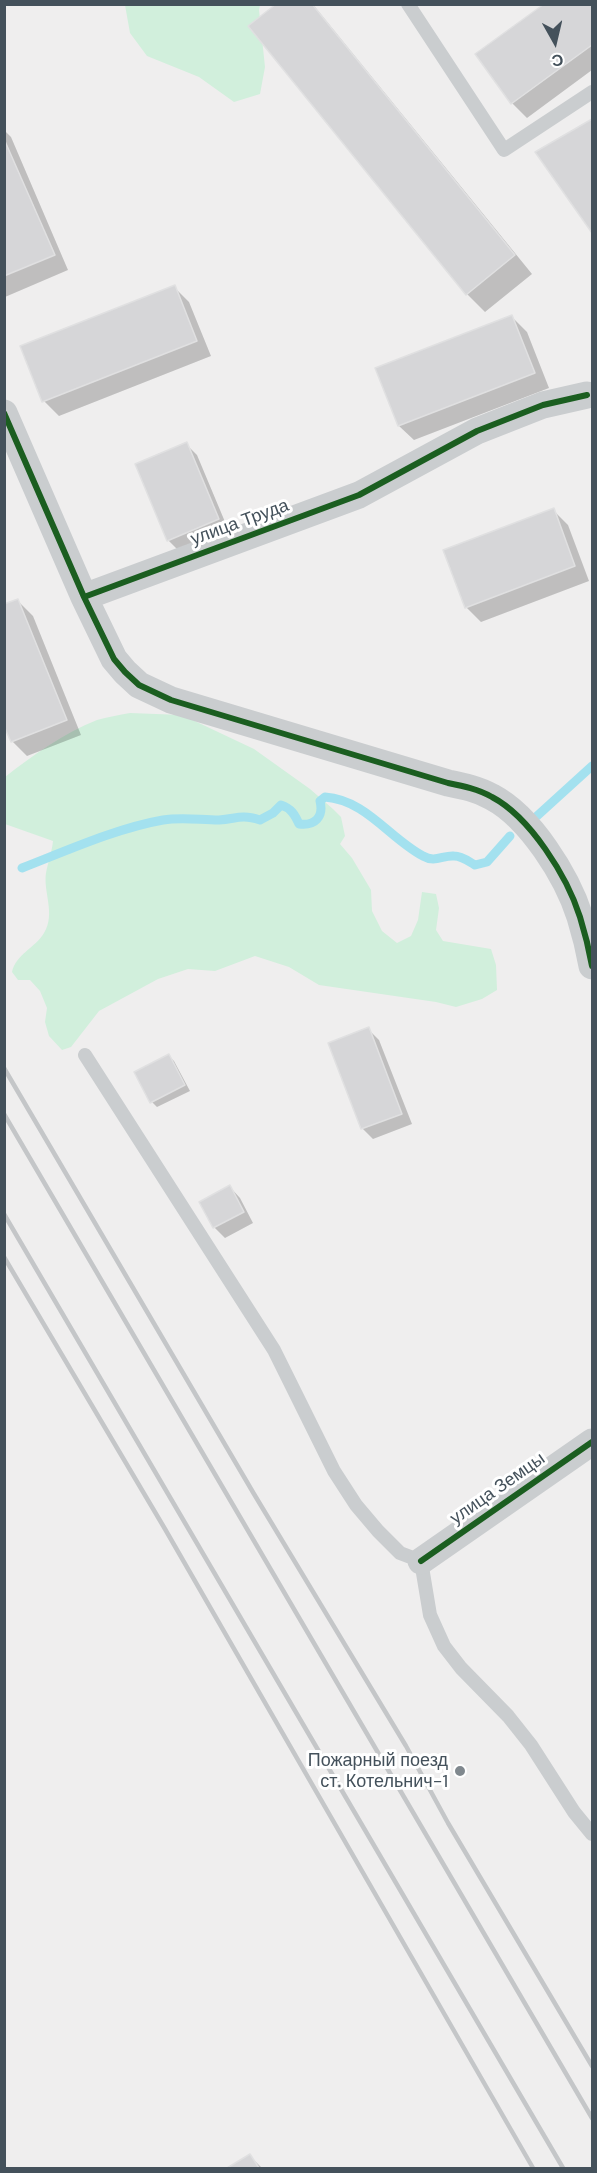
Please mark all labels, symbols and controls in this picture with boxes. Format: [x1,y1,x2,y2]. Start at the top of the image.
north arrow [525,12,585,72]
text: С [550,49,565,72]
street label: улица Труда [188,495,292,551]
street label: улица Земцы [446,1448,550,1530]
place label: Пожарный поезд ст. Котельнич-1 [308,1750,448,1792]
marker: Пожарный поезд ст. Котельнич-1 [453,1764,467,1778]

